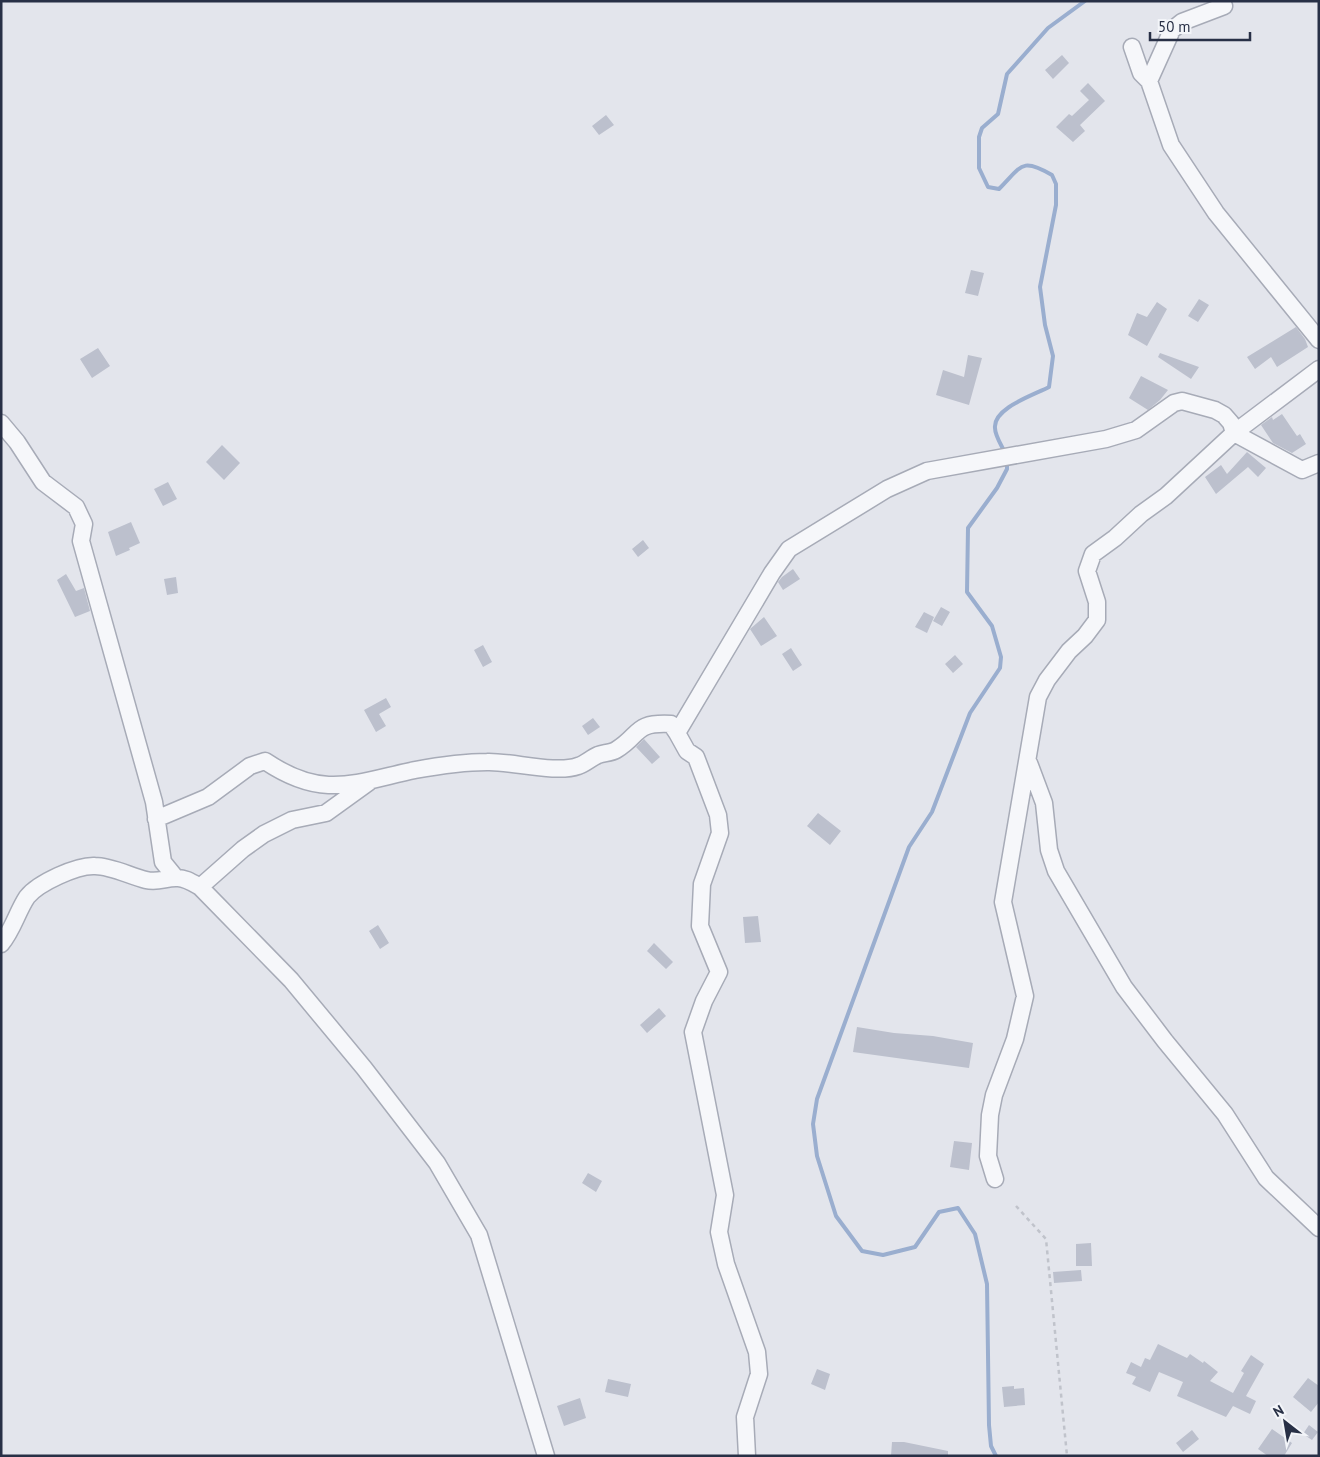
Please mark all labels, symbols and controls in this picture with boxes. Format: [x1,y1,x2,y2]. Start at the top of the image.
scale bar [1150,10,1250,42]
text: 50 m [1158,17,1191,36]
north arrow [1260,1397,1310,1447]
text: N [1270,1401,1287,1421]

